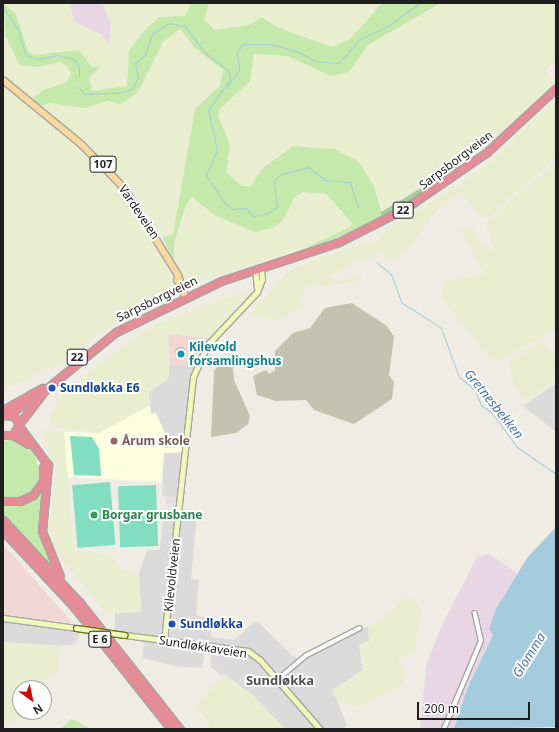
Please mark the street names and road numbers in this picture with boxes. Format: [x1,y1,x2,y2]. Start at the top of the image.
street label: Sarpsborgveien [416,128,496,192]
road number: 107 [89,155,117,173]
street label: Vardeveien [116,182,162,242]
road number: 22 [392,201,414,219]
street label: Sarpsborgveien [114,273,200,325]
road number: 22 [66,348,88,366]
street label: Kilevoldveien [161,537,183,613]
road number: E 6 [88,630,112,648]
street label: Sundløkkaveien [158,633,248,661]

